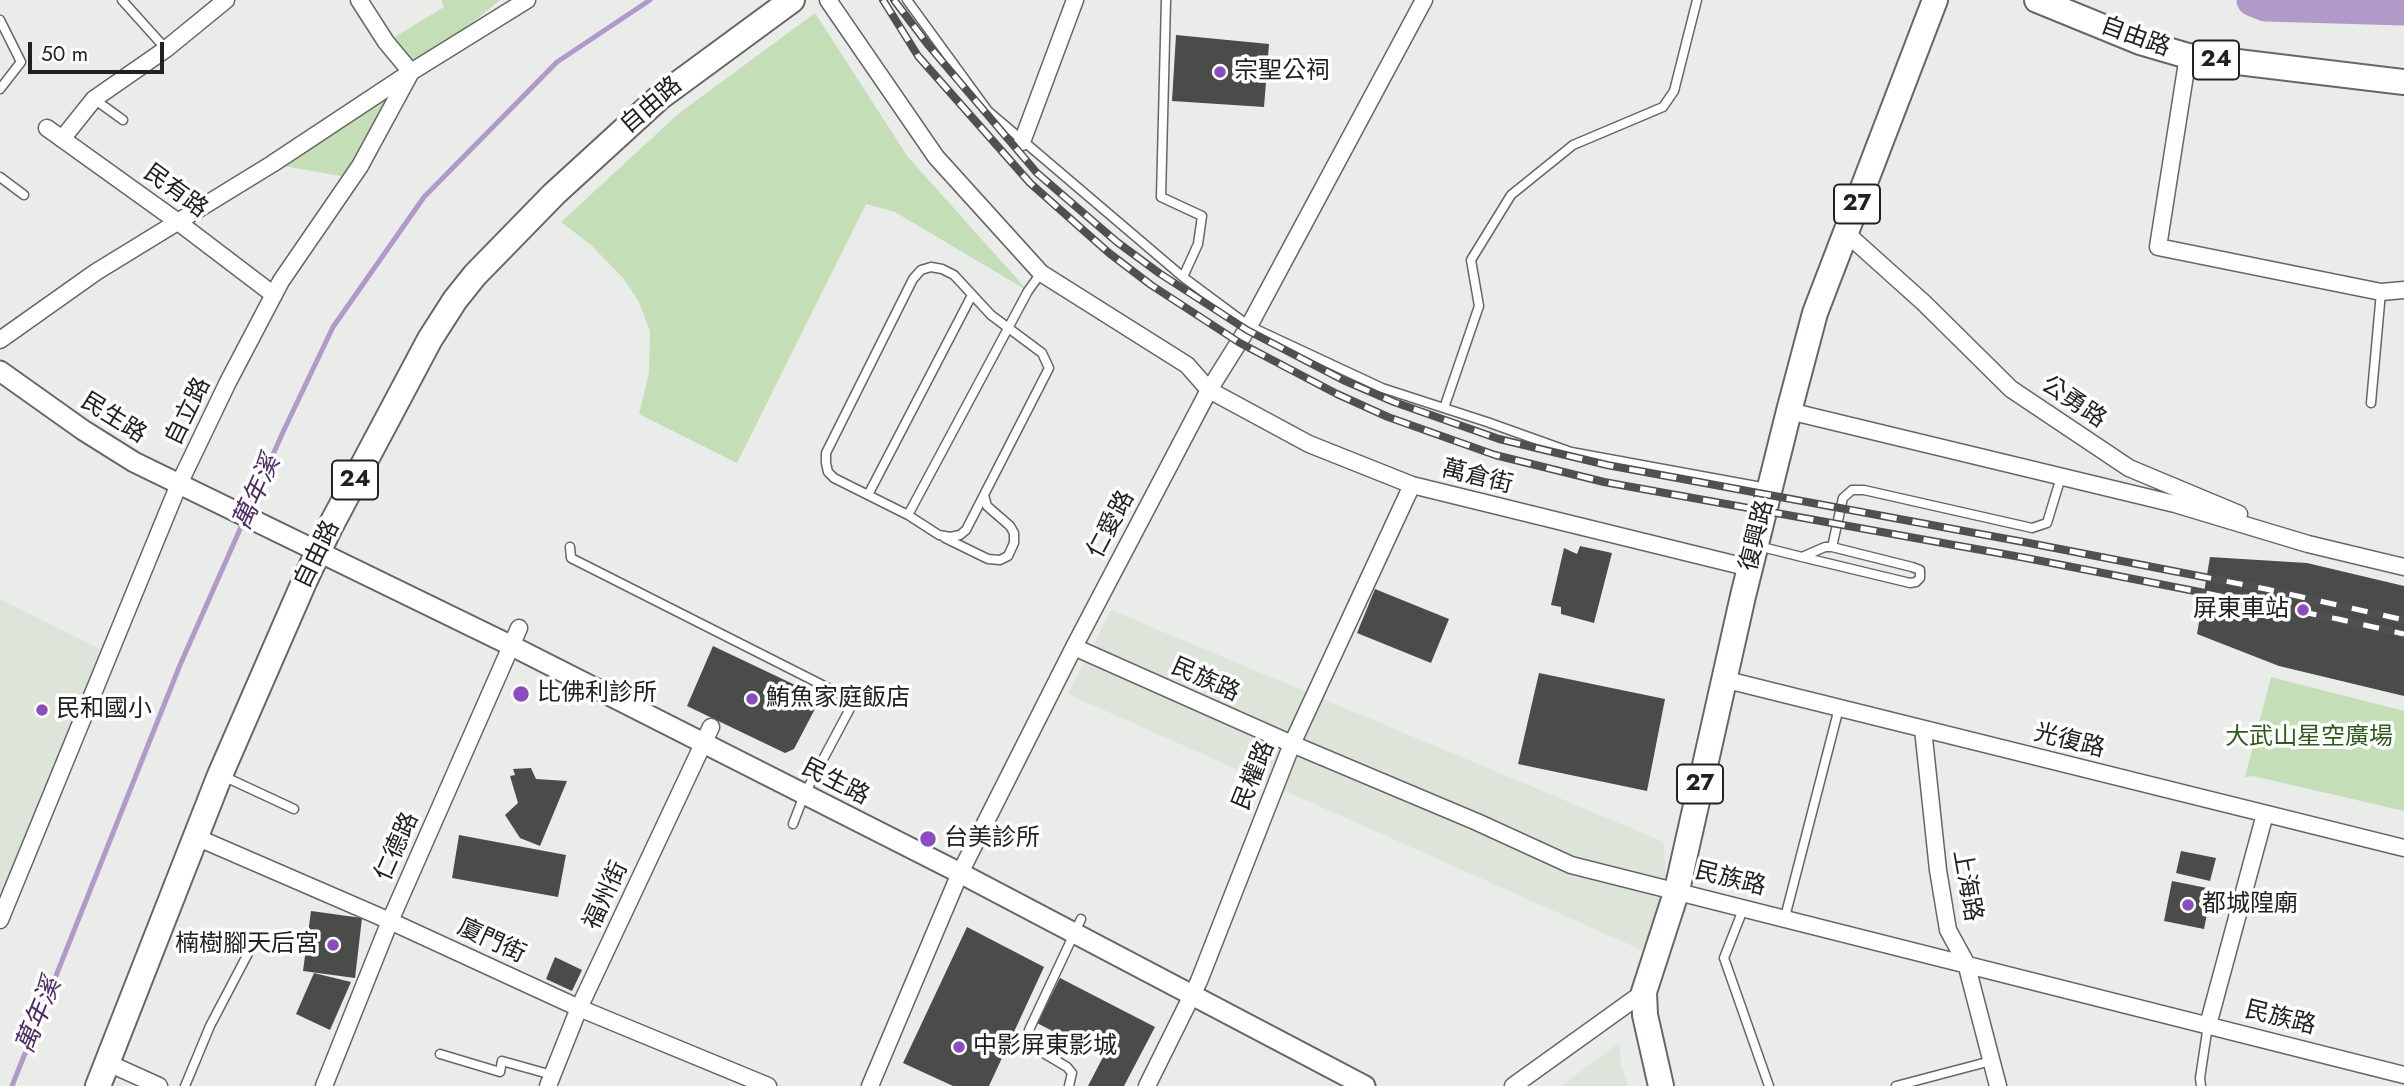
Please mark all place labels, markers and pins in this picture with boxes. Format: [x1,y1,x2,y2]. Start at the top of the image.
place label: 宗聖公祠 [1234,58,1330,86]
marker: 宗聖公祠 [1212,64,1228,80]
place label: 屏東車站 [2193,596,2289,624]
marker: 屏東車站 [2295,602,2311,618]
place label: 比佛利診所 [537,680,657,708]
marker: 比佛利診所 [511,684,531,704]
place label: 鮪魚家庭飯店 [766,685,910,713]
marker: 鮪魚家庭飯店 [744,691,760,707]
place label: 民和國小 [56,696,152,724]
marker: 民和國小 [34,702,50,718]
place label: 台美診所 [944,825,1040,853]
marker: 台美診所 [918,829,938,849]
place label: 都城隍廟 [2202,891,2298,919]
marker: 都城隍廟 [2180,897,2196,913]
place label: 楠樹腳天后宮 [175,931,319,959]
marker: 楠樹腳天后宮 [325,937,341,953]
place label: 中影屏東影城 [973,1033,1117,1061]
marker: 中影屏東影城 [951,1039,967,1055]

